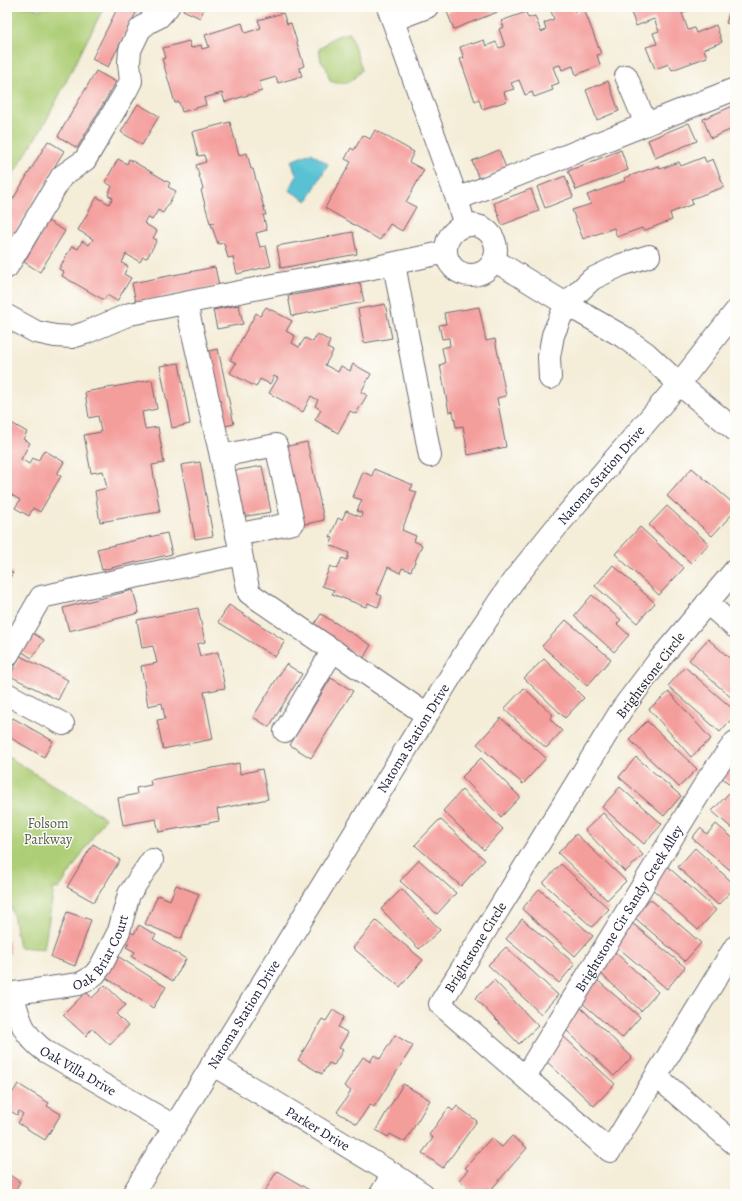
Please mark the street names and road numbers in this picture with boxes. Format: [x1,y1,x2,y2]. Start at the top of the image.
street label: Natoma Station Drive [553,422,649,529]
street label: Brightstone Circle [612,628,689,722]
street label: Natoma Station Drive [372,680,454,797]
street label: Brightstone Cir Sandy Creek Alley [571,821,688,996]
street label: Brightstone Circle [440,898,511,996]
street label: Oak Briar Court [71,912,133,995]
street label: Natoma Station Drive [203,956,285,1073]
street label: Oak Villa Drive [36,1041,120,1100]
street label: Parker Drive [282,1102,353,1156]

